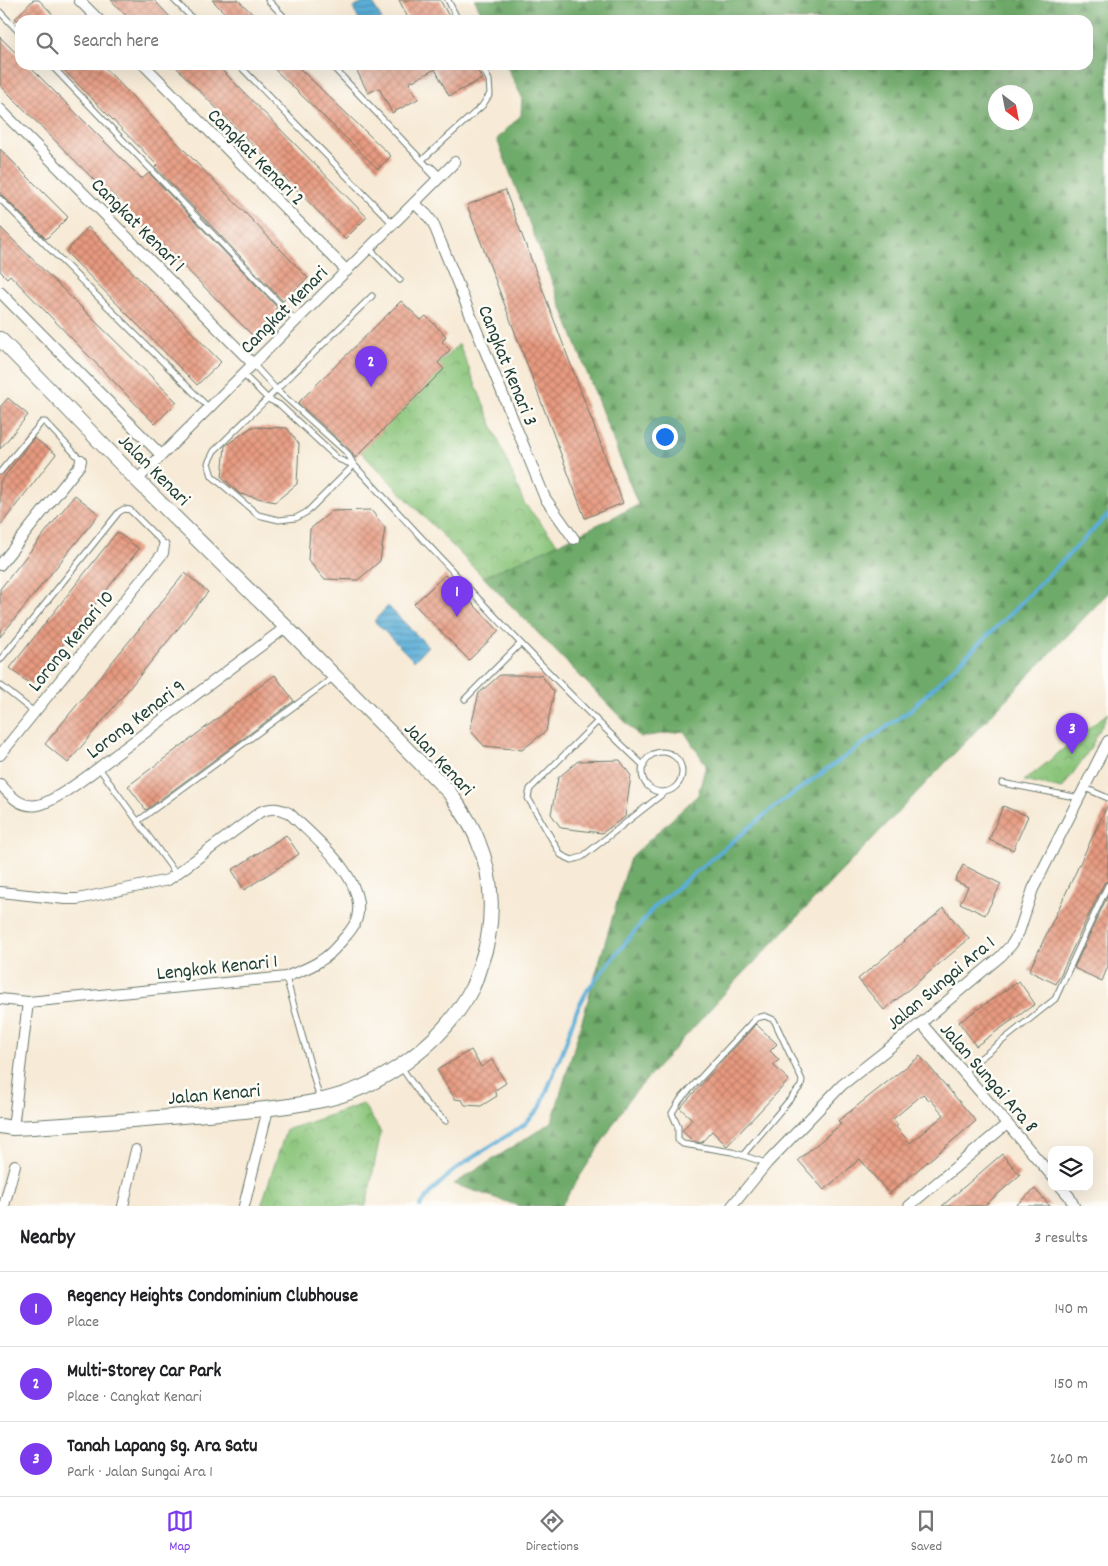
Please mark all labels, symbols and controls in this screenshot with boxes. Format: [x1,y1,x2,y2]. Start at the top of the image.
search box [15,15,1093,70]
icon: search [33,29,61,57]
text: Search here [73,29,159,56]
north arrow [988,85,1033,130]
street label: Cangkat Kenari 2 [200,103,310,213]
street label: Cangkat Kenari 1 [83,173,190,280]
street label: Cangkat Kenari [235,260,336,362]
street label: Cangkat Kenari 3 [469,302,543,431]
pin: 2 [355,346,387,387]
your location [652,424,678,450]
street label: Jalan Kenari [110,429,196,514]
pin: 1 [441,576,473,617]
street label: Lorong Kenari 10 [23,585,122,699]
street label: Lorong Kenari 9 [81,674,192,767]
pin: 3 [1056,713,1088,754]
street label: Jalan Kenari [396,717,480,804]
street label: Jalan Sungai Ara 1 [881,930,1002,1038]
street label: Lengkok Kenari 1 [155,949,279,989]
street label: Jalan Sungai Ara 8 [932,1018,1044,1140]
street label: Jalan Kenari [167,1078,262,1114]
map controls [1048,1146,1093,1191]
button: layers [1048,1146,1093,1191]
text: Nearby [20,1224,75,1254]
text: 3 results [1034,1227,1088,1250]
text: Regency Heights Condominium Clubhouse [67,1284,358,1311]
text: 1 [34,1298,38,1321]
text: 140 m [1054,1298,1088,1321]
text: Place [67,1311,99,1334]
text: Multi-Storey Car Park [67,1359,221,1386]
text: 2 [33,1373,40,1396]
text: 150 m [1054,1373,1088,1396]
text: Place · Cangkat Kenari [67,1386,202,1409]
text: Tanah Lapang Sg. Ara Satu [67,1434,257,1461]
text: 3 [32,1448,40,1471]
text: 260 m [1050,1448,1088,1471]
text: Park · Jalan Sungai Ara 1 [67,1461,213,1484]
tab: Map [166,1507,194,1557]
tab: Directions [526,1507,579,1557]
tab: Saved [911,1507,942,1557]

